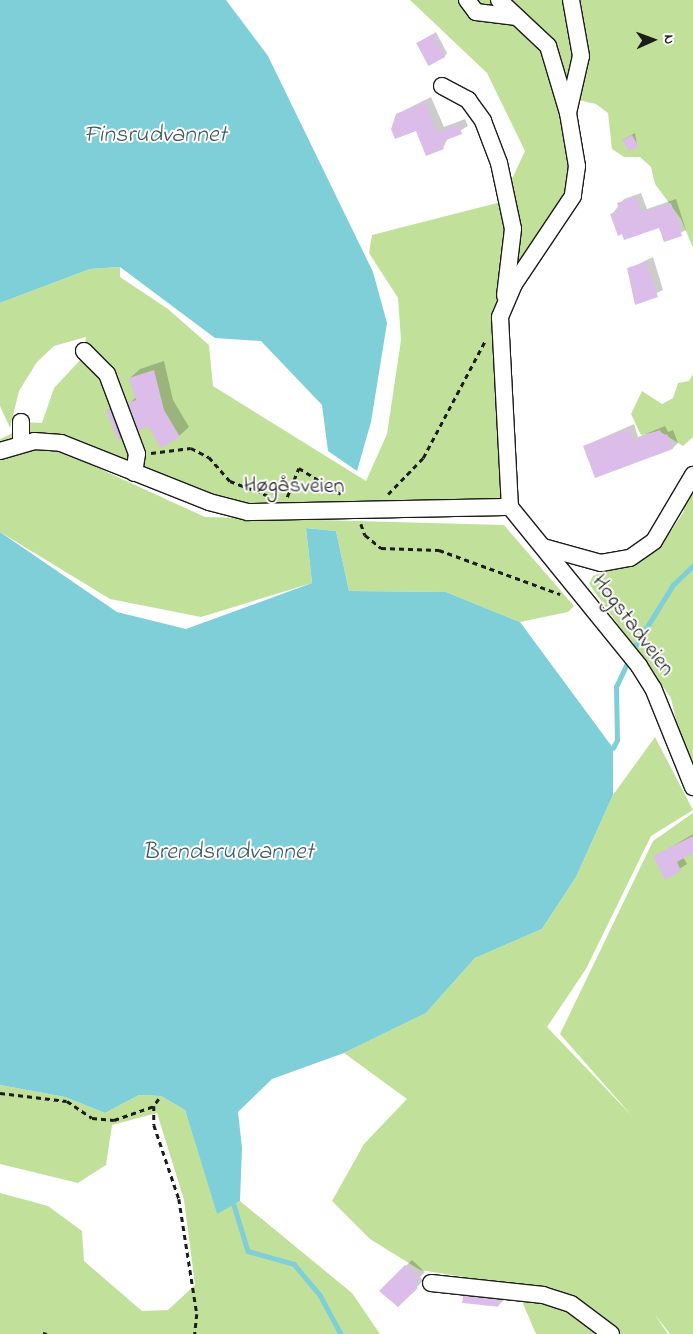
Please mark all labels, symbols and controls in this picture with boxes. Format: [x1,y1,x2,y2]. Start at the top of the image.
north arrow [628,15,678,65]
text: N [658,34,679,45]
water label: Finsrudvannet [83,122,227,150]
street label: Høgåsveien [243,473,345,501]
street label: Hogstadveien [585,570,679,682]
water label: Brendsrudvannet [142,839,314,867]

